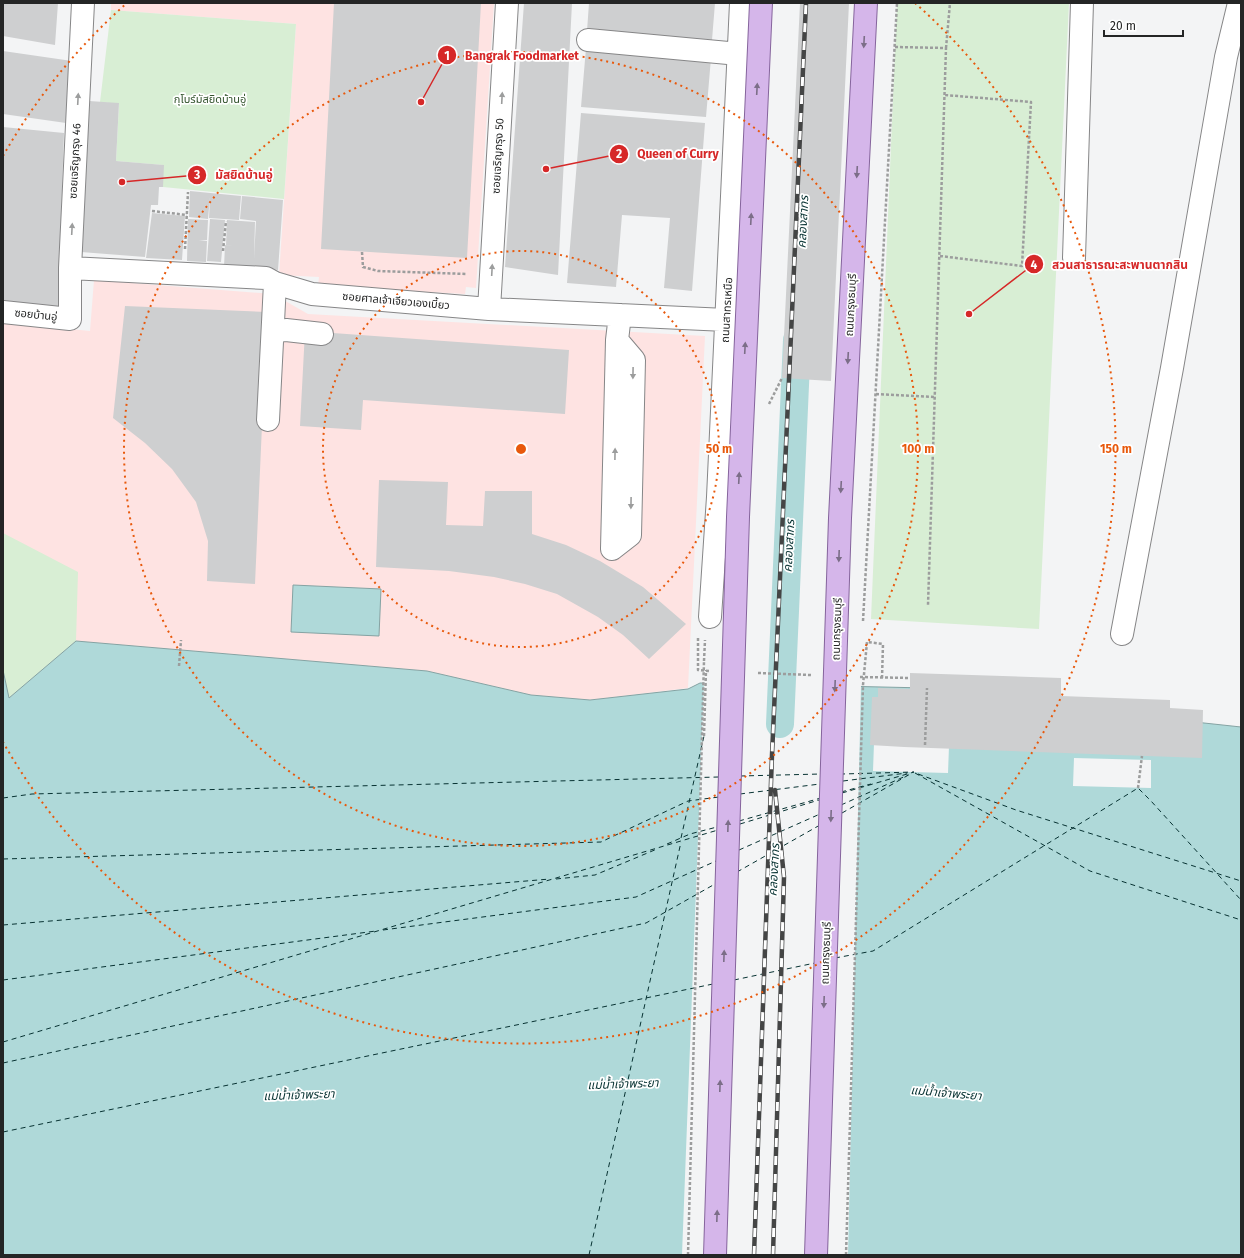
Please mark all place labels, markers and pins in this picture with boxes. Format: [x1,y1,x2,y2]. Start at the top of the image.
callout: Bangrak Foodmarket [437,43,587,67]
callout: Queen of Curry [609,142,727,166]
callout: มัสยิดบ้านอู่ [187,163,281,187]
callout: สวนสาธารณะสะพานตากสิน [1024,252,1196,276]
centre of rings [514,442,528,456]

